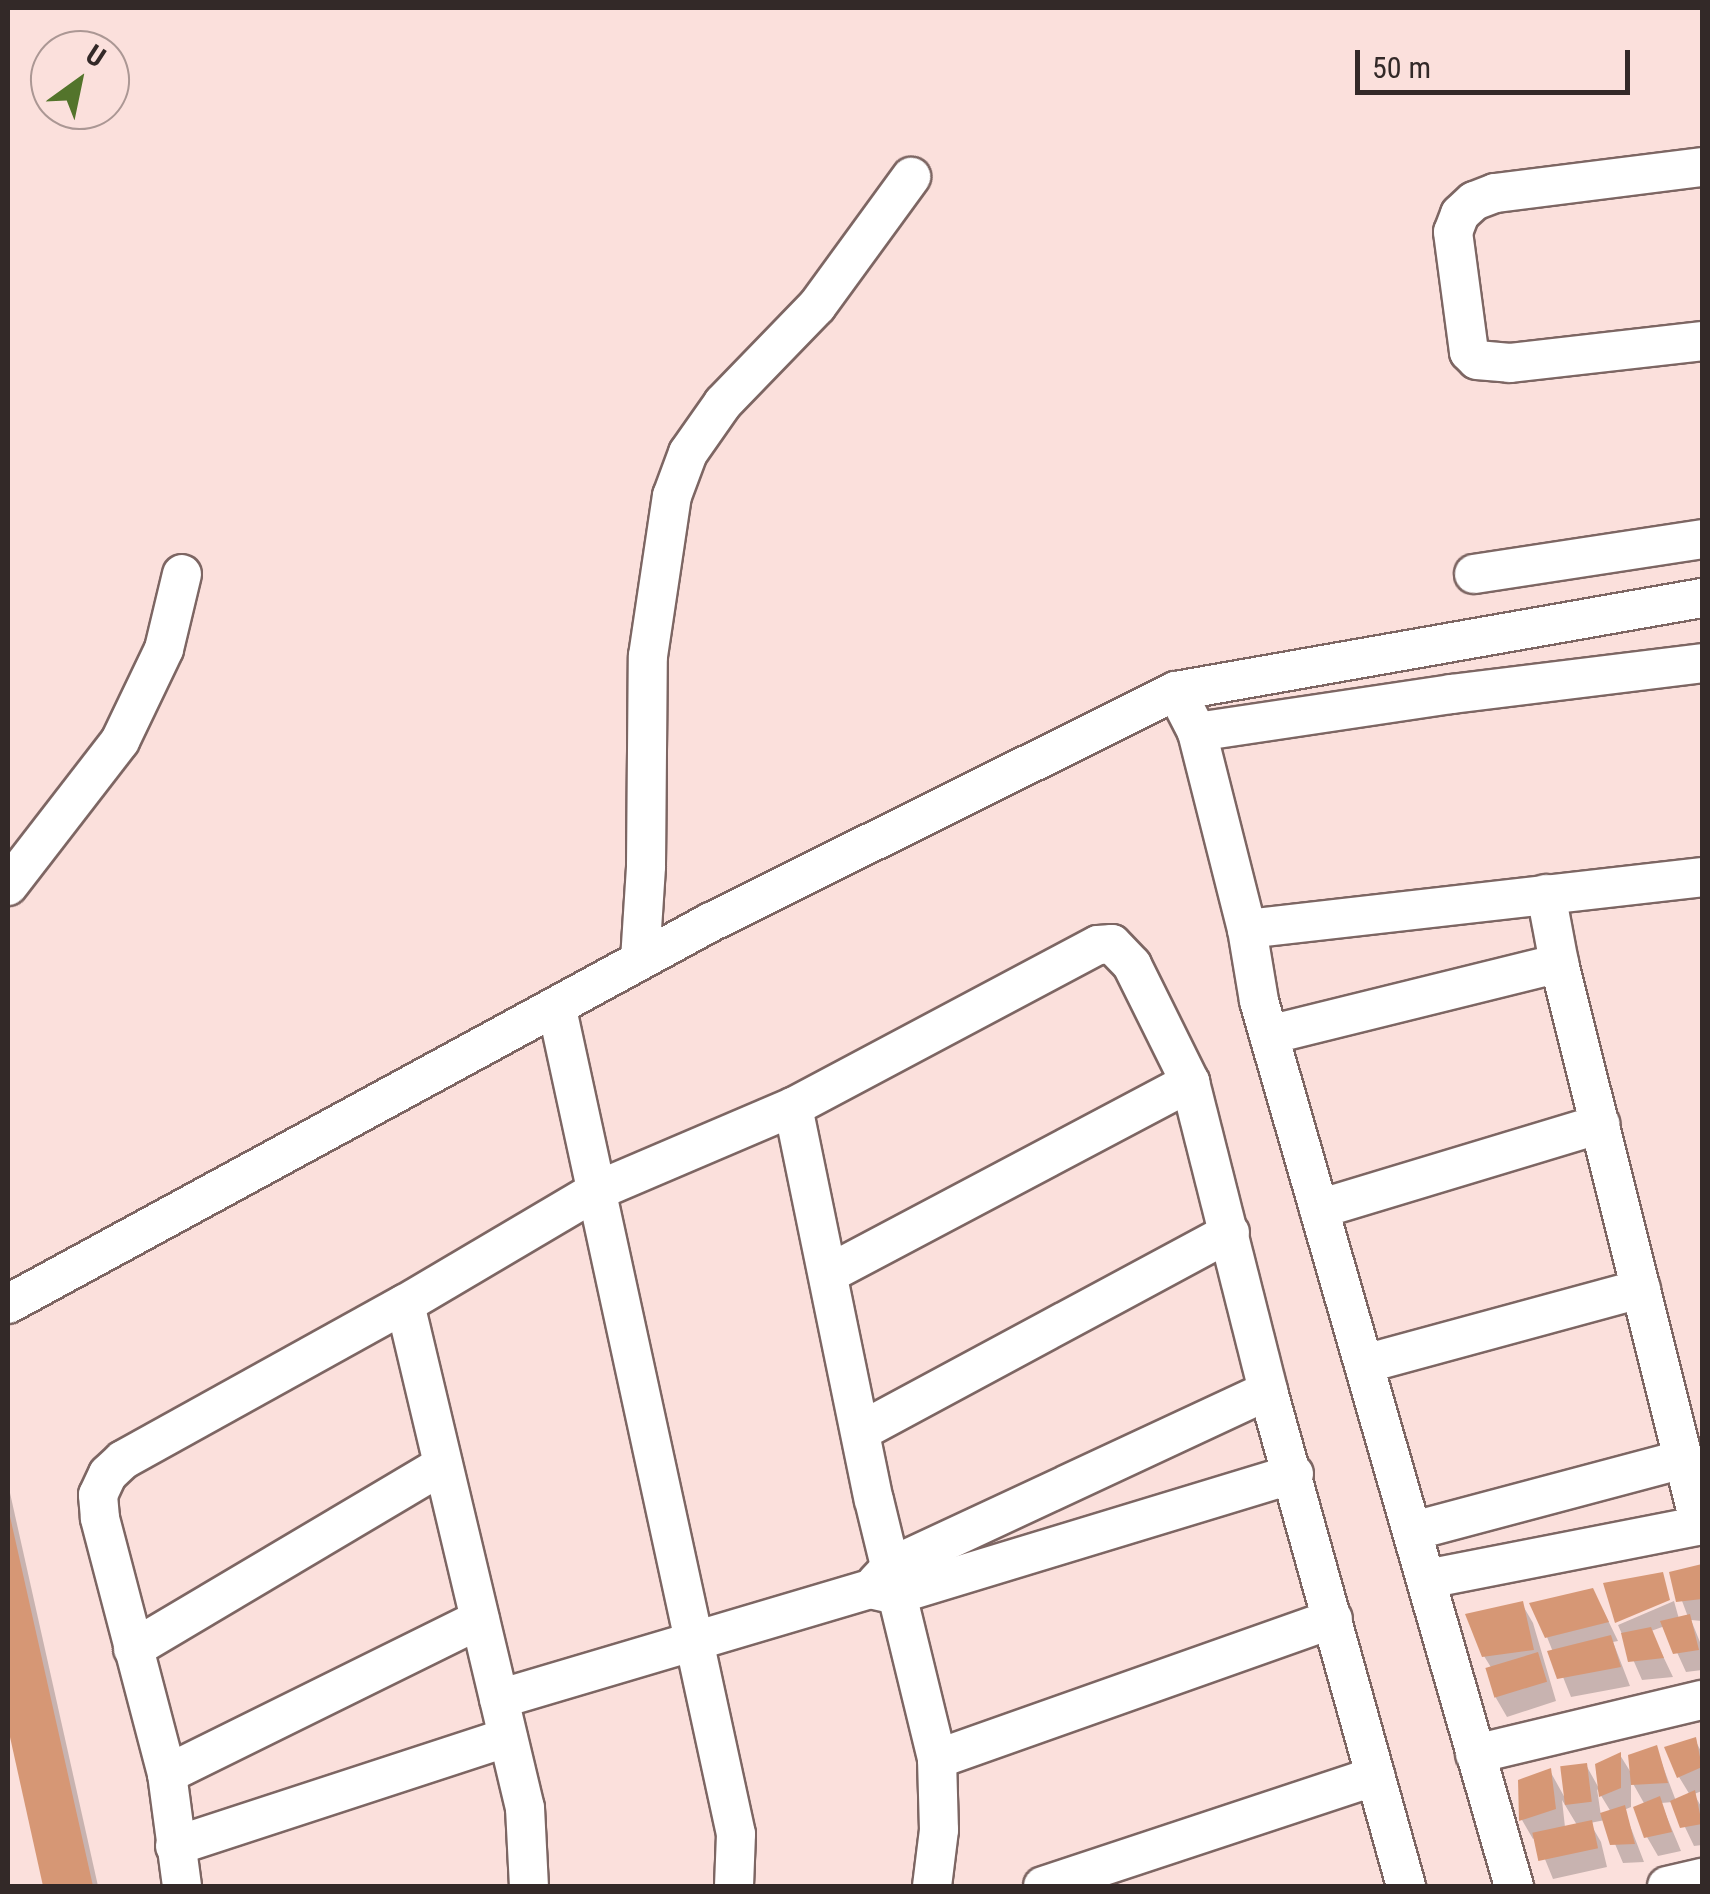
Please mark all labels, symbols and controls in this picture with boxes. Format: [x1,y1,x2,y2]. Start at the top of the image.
north arrow [30,30,130,130]
scale bar [1360,30,1635,92]
text: U [80,38,111,74]
text: 50 m [1372,50,1431,85]

